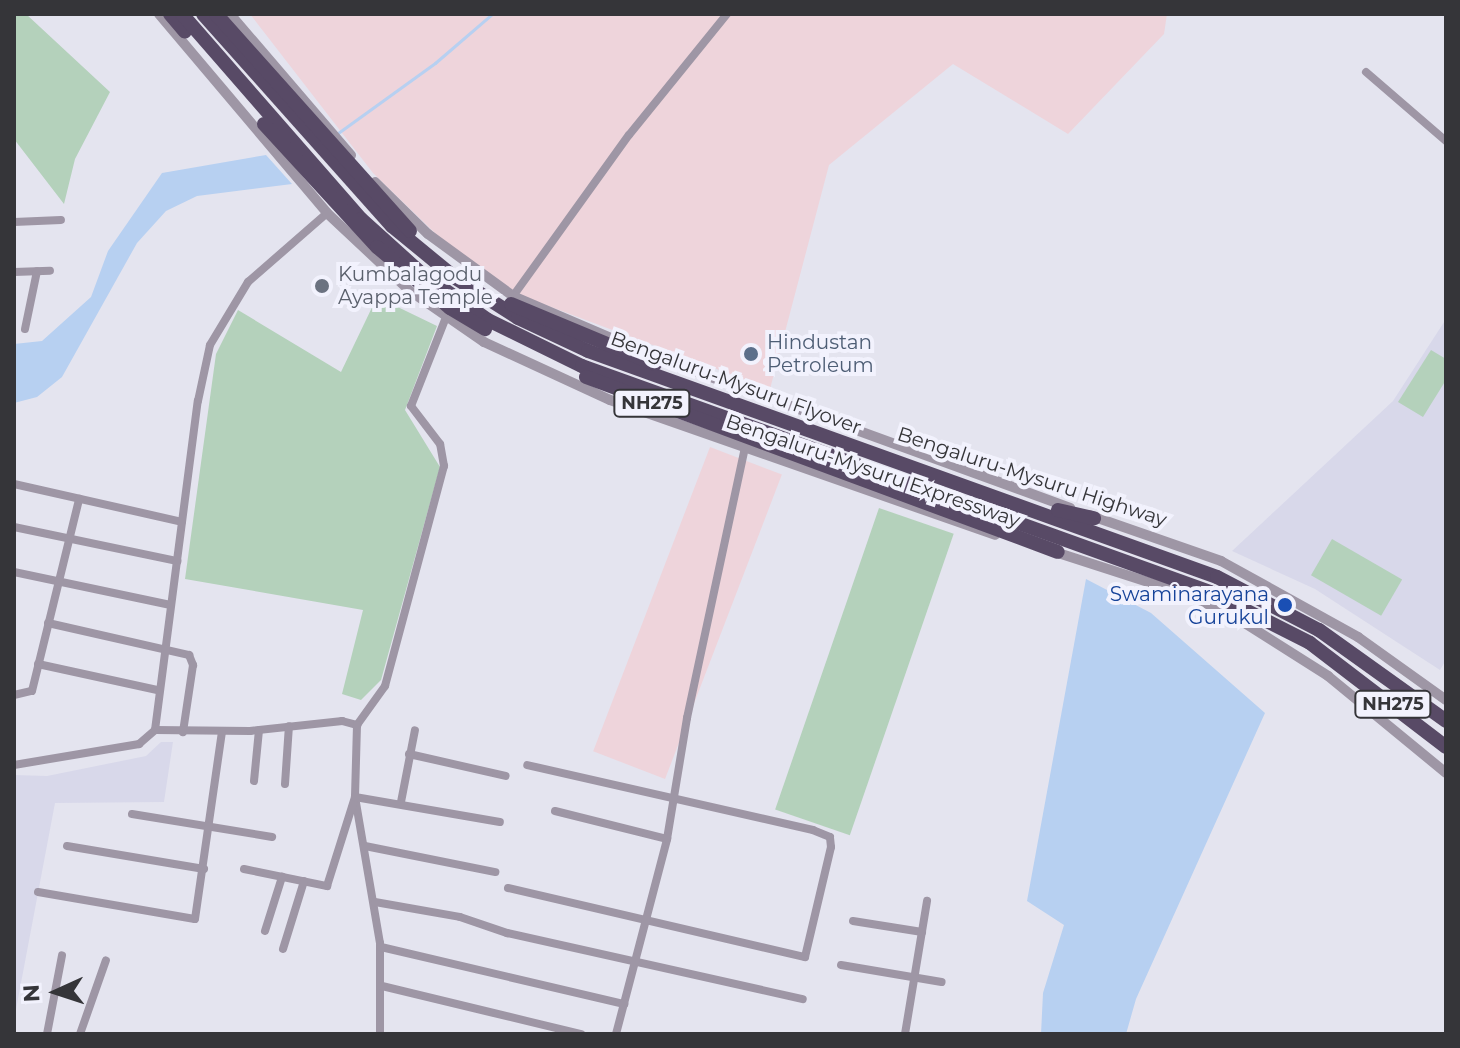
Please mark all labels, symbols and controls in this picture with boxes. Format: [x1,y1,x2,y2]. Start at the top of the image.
place label: Kumbalagodu Ayappa Temple [338,262,493,309]
marker: Kumbalagodu Ayappa Temple [313,277,331,295]
street label: Bengaluru-Mysuru Flyover [607,326,865,440]
place label: Hindustan Petroleum [767,330,874,377]
marker: Hindustan Petroleum [742,345,760,363]
road number: NH275 [612,389,692,417]
street label: Bengaluru-Mysuru Expressway [723,409,1023,533]
street label: Bengaluru-Mysuru Highway [894,422,1170,532]
place label: Swaminarayana Gurukul [1110,582,1269,629]
marker: Swaminarayana Gurukul [1276,596,1294,614]
road number: NH275 [1353,690,1433,718]
north arrow [16,952,96,1032]
text: N [18,984,45,1003]

